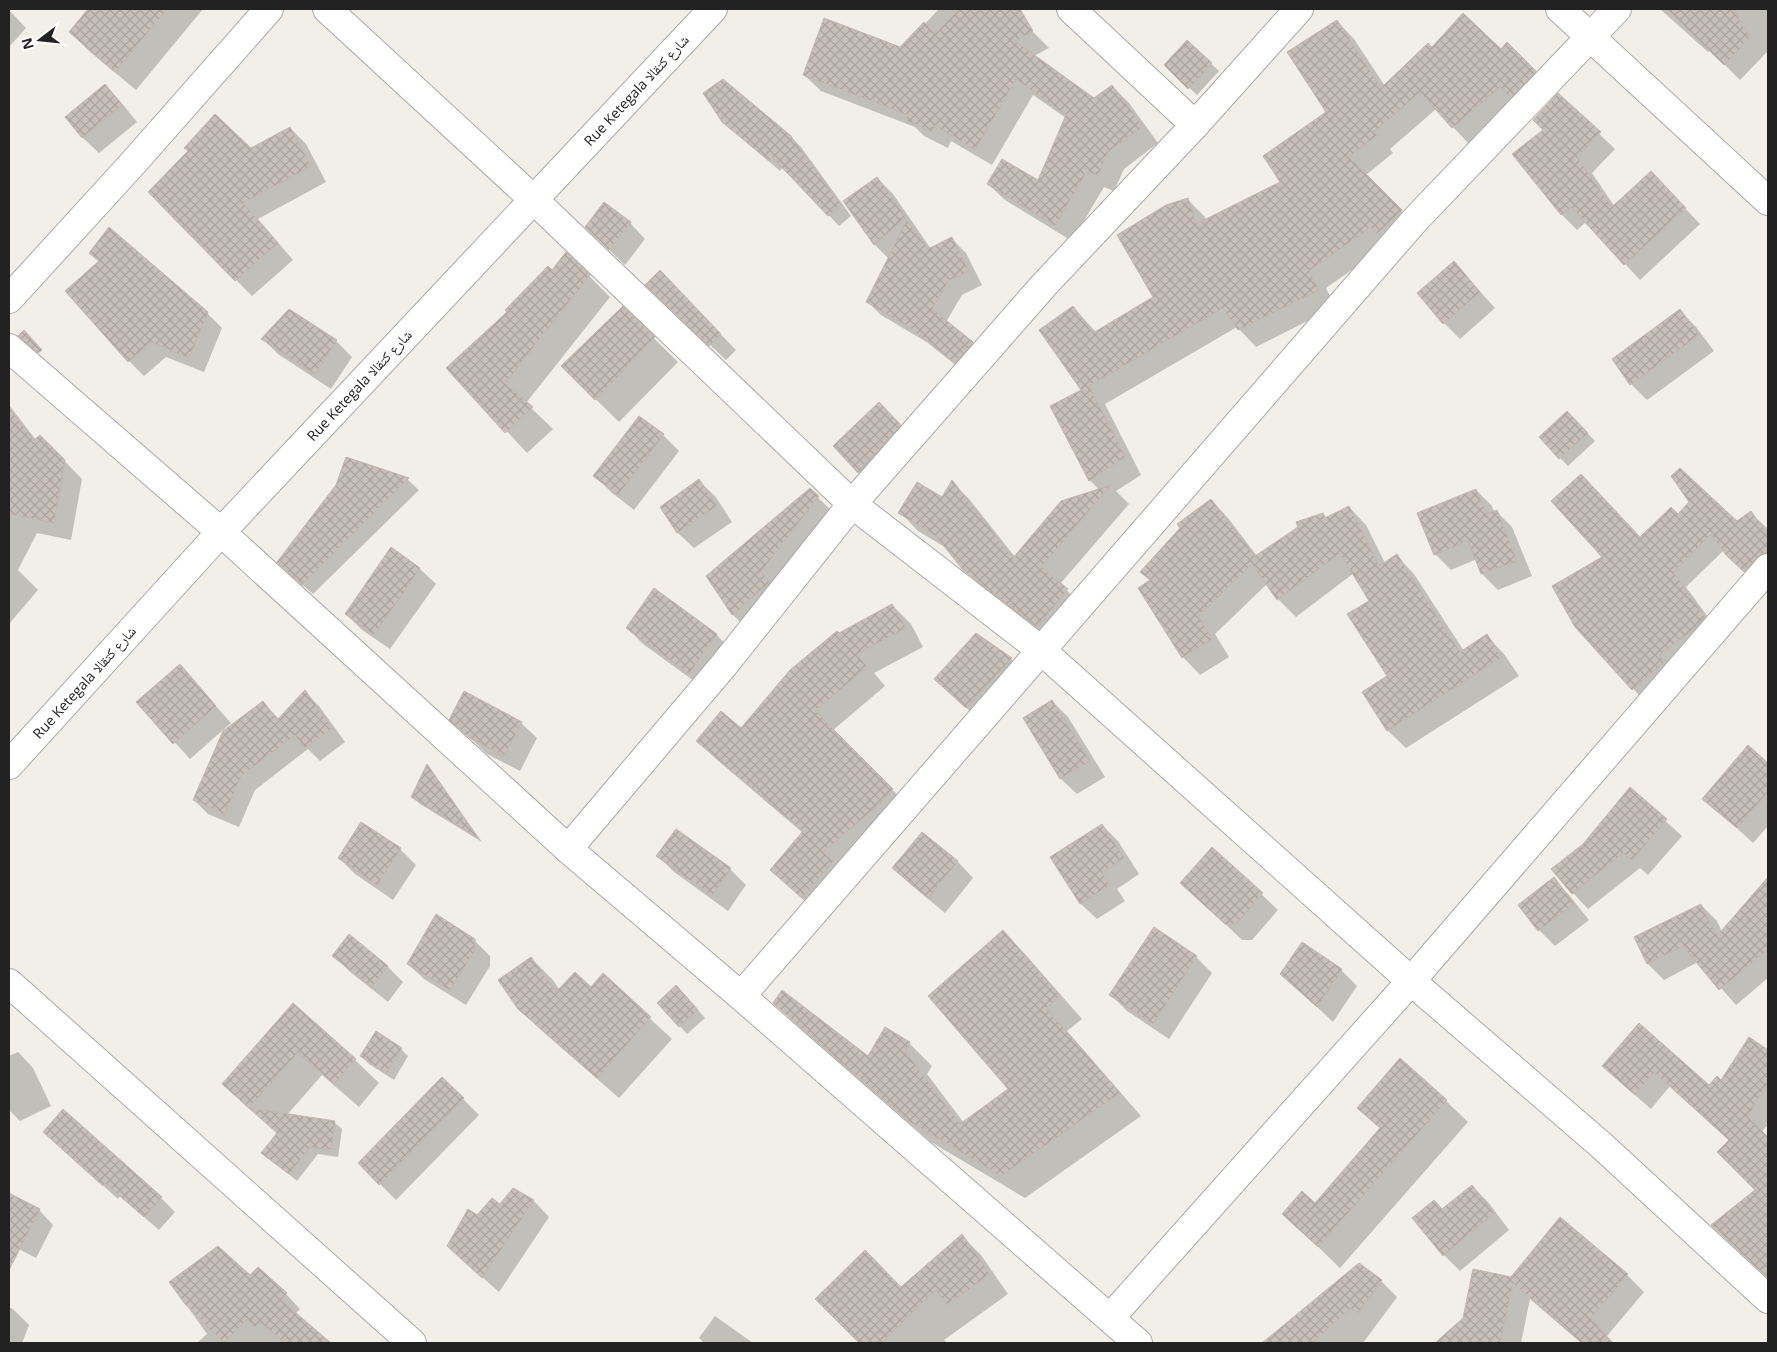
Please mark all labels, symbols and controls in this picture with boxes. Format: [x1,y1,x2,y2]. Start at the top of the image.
north arrow [15,15,65,65]
street label: Rue Ketegala شارع كتقالا [579,30,693,150]
text: N [16,36,38,52]
street label: Rue Ketegala شارع كتقالا [302,325,416,445]
street label: Rue Ketegala شارع كتقالا [28,622,141,743]

